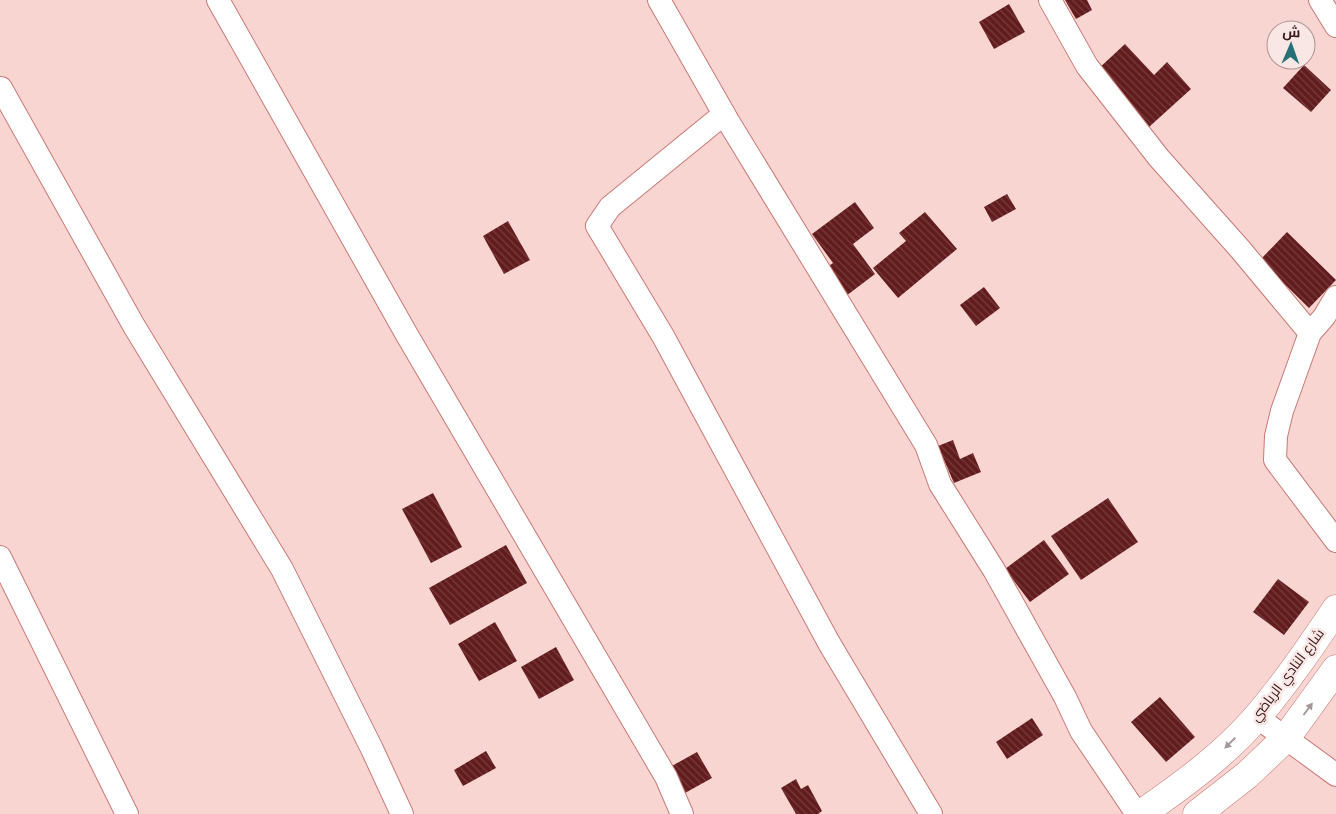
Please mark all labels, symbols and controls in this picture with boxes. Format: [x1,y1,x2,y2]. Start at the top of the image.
north arrow [1266,20,1316,70]
text: ش [1282,24,1301,41]
street label: شارع النادي الرياضي [1248,626,1330,727]
one-way arrow [1302,703,1313,716]
one-way arrow [1225,737,1237,749]

